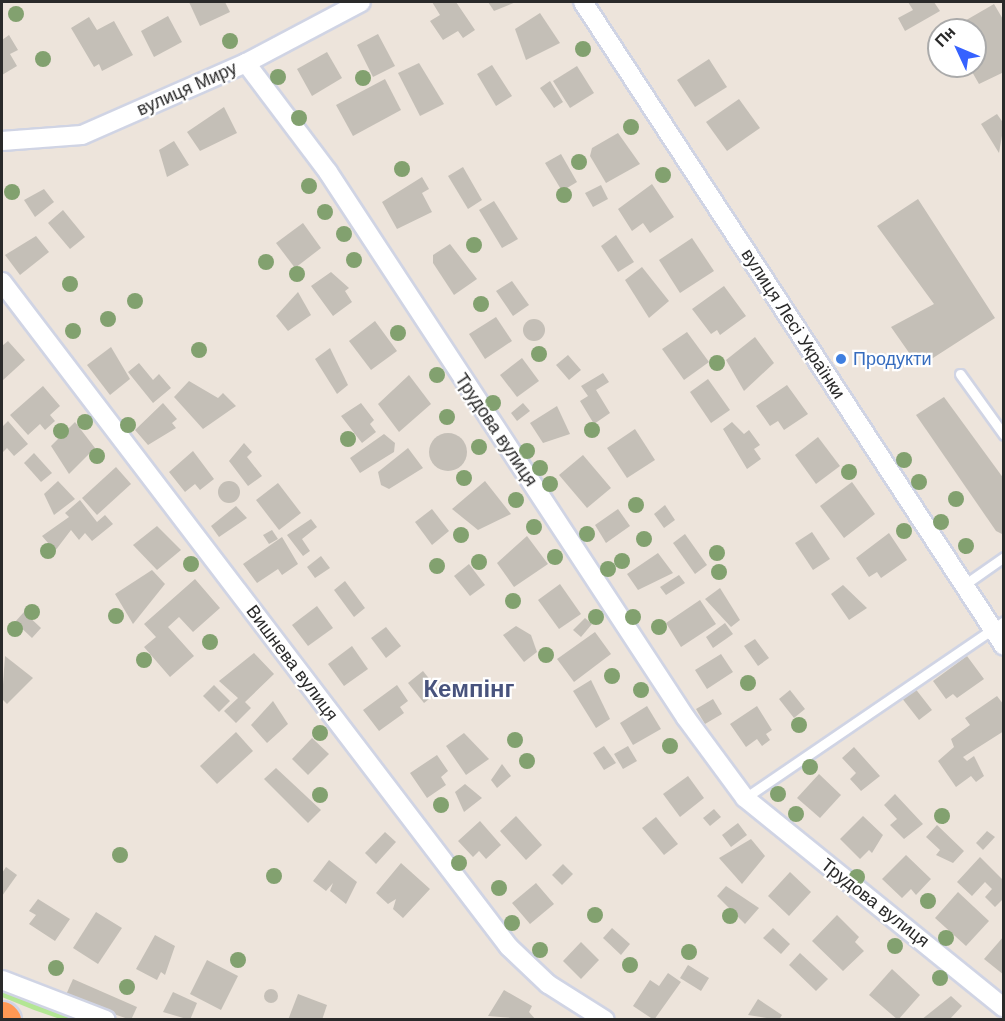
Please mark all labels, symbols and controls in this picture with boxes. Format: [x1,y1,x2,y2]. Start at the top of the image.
north arrow [927,18,987,78]
text: Пн [932,23,959,50]
street label: вулиця Миру [134,57,240,121]
street label: вулиця Лесі Українки [736,245,850,403]
place label: Продукти [853,348,931,370]
marker: Продукти [834,352,848,366]
street label: Трудова вулиця [450,369,542,491]
street label: Вишнева вулиця [241,601,343,725]
district label: Кемпінг [423,675,515,703]
street label: Трудова вулиця [817,854,933,952]

